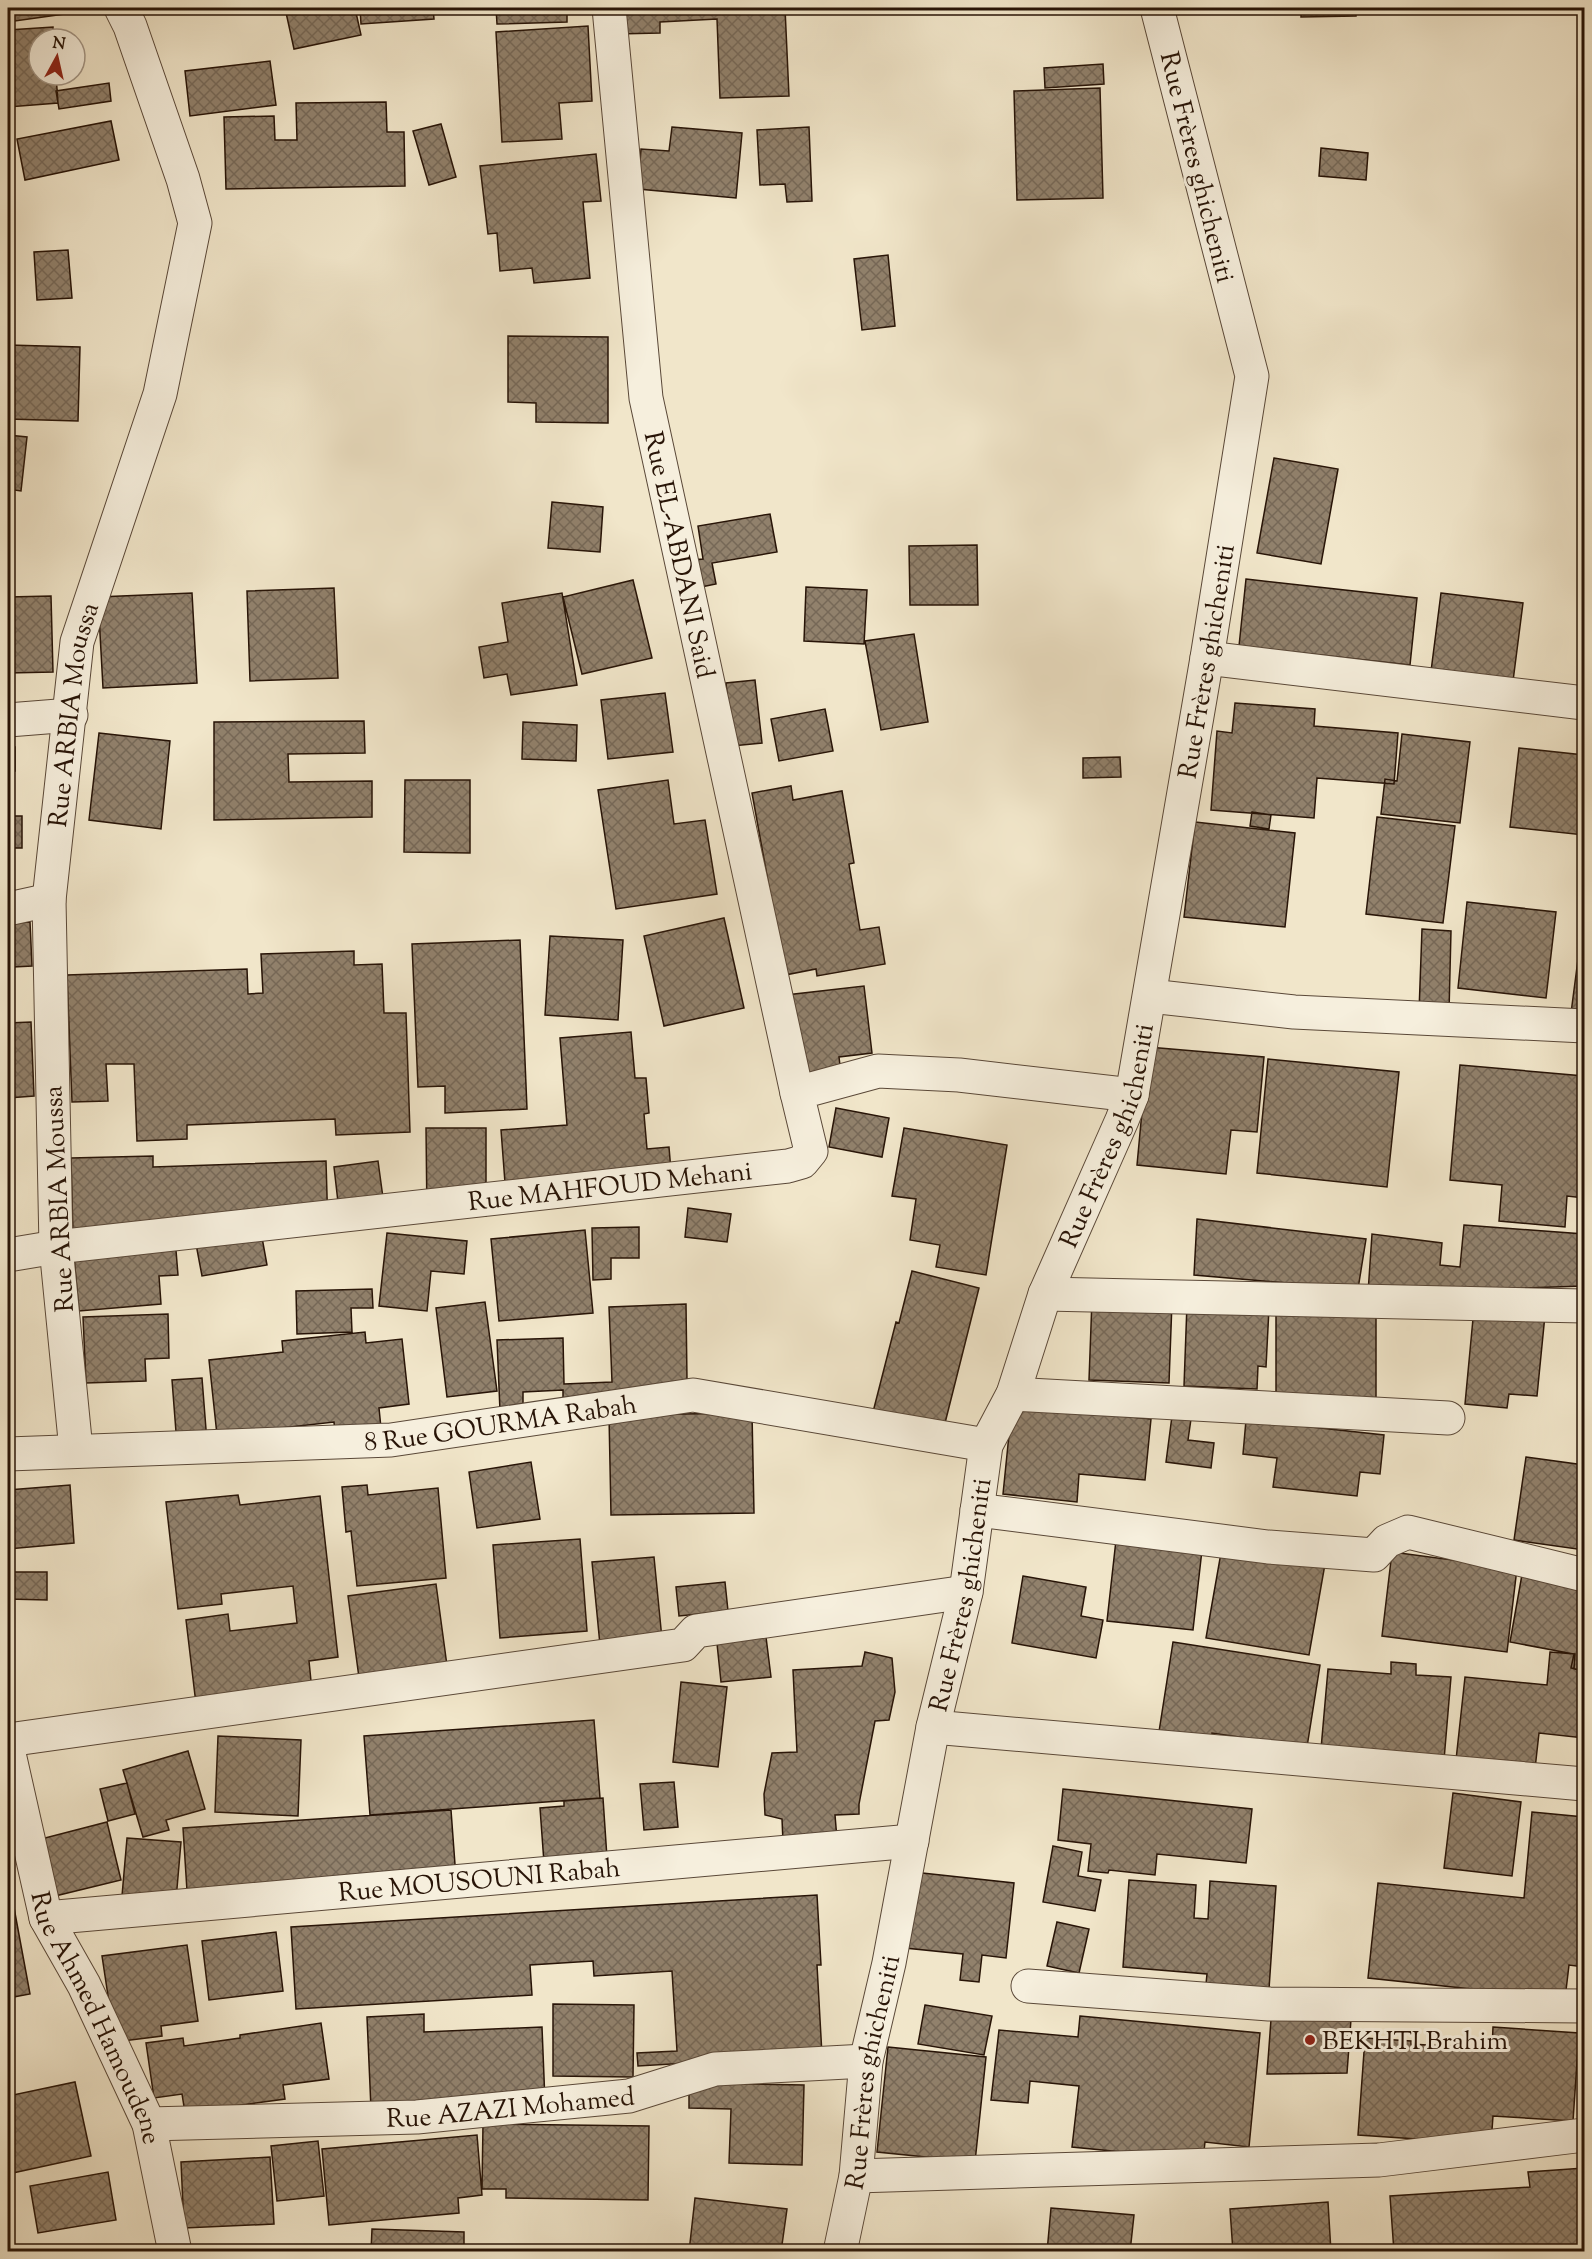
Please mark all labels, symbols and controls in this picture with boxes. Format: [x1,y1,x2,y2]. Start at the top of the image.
north arrow [27,27,87,87]
text: N [51,32,67,57]
street label: Rue Frères ghicheniti [1149,48,1242,287]
street label: Rue EL-ABDANI Said [633,428,722,682]
street label: Rue Frères ghicheniti [1171,542,1246,782]
street label: Rue ARBIA Moussa [41,598,110,829]
street label: Rue Frères ghicheniti [1052,1021,1165,1254]
street label: Rue ARBIA Moussa [36,1085,85,1313]
street label: Rue MAHFOUD Mehani [466,1154,754,1222]
street label: 8 Rue GOURMA Rabah [364,1388,640,1462]
street label: Rue Frères ghicheniti [921,1476,1002,1716]
street label: Rue MOUSOUNI Rabah [337,1851,622,1913]
street label: Rue Ahmed Hamoudene [20,1888,169,2148]
street label: Rue Frères ghicheniti [838,1952,911,2193]
place label: BEKHTI Brahim [1322,2024,1508,2061]
marker: BEKHTI Brahim [1303,2033,1317,2047]
street label: Rue AZAZI Mohamed [386,2080,637,2139]

